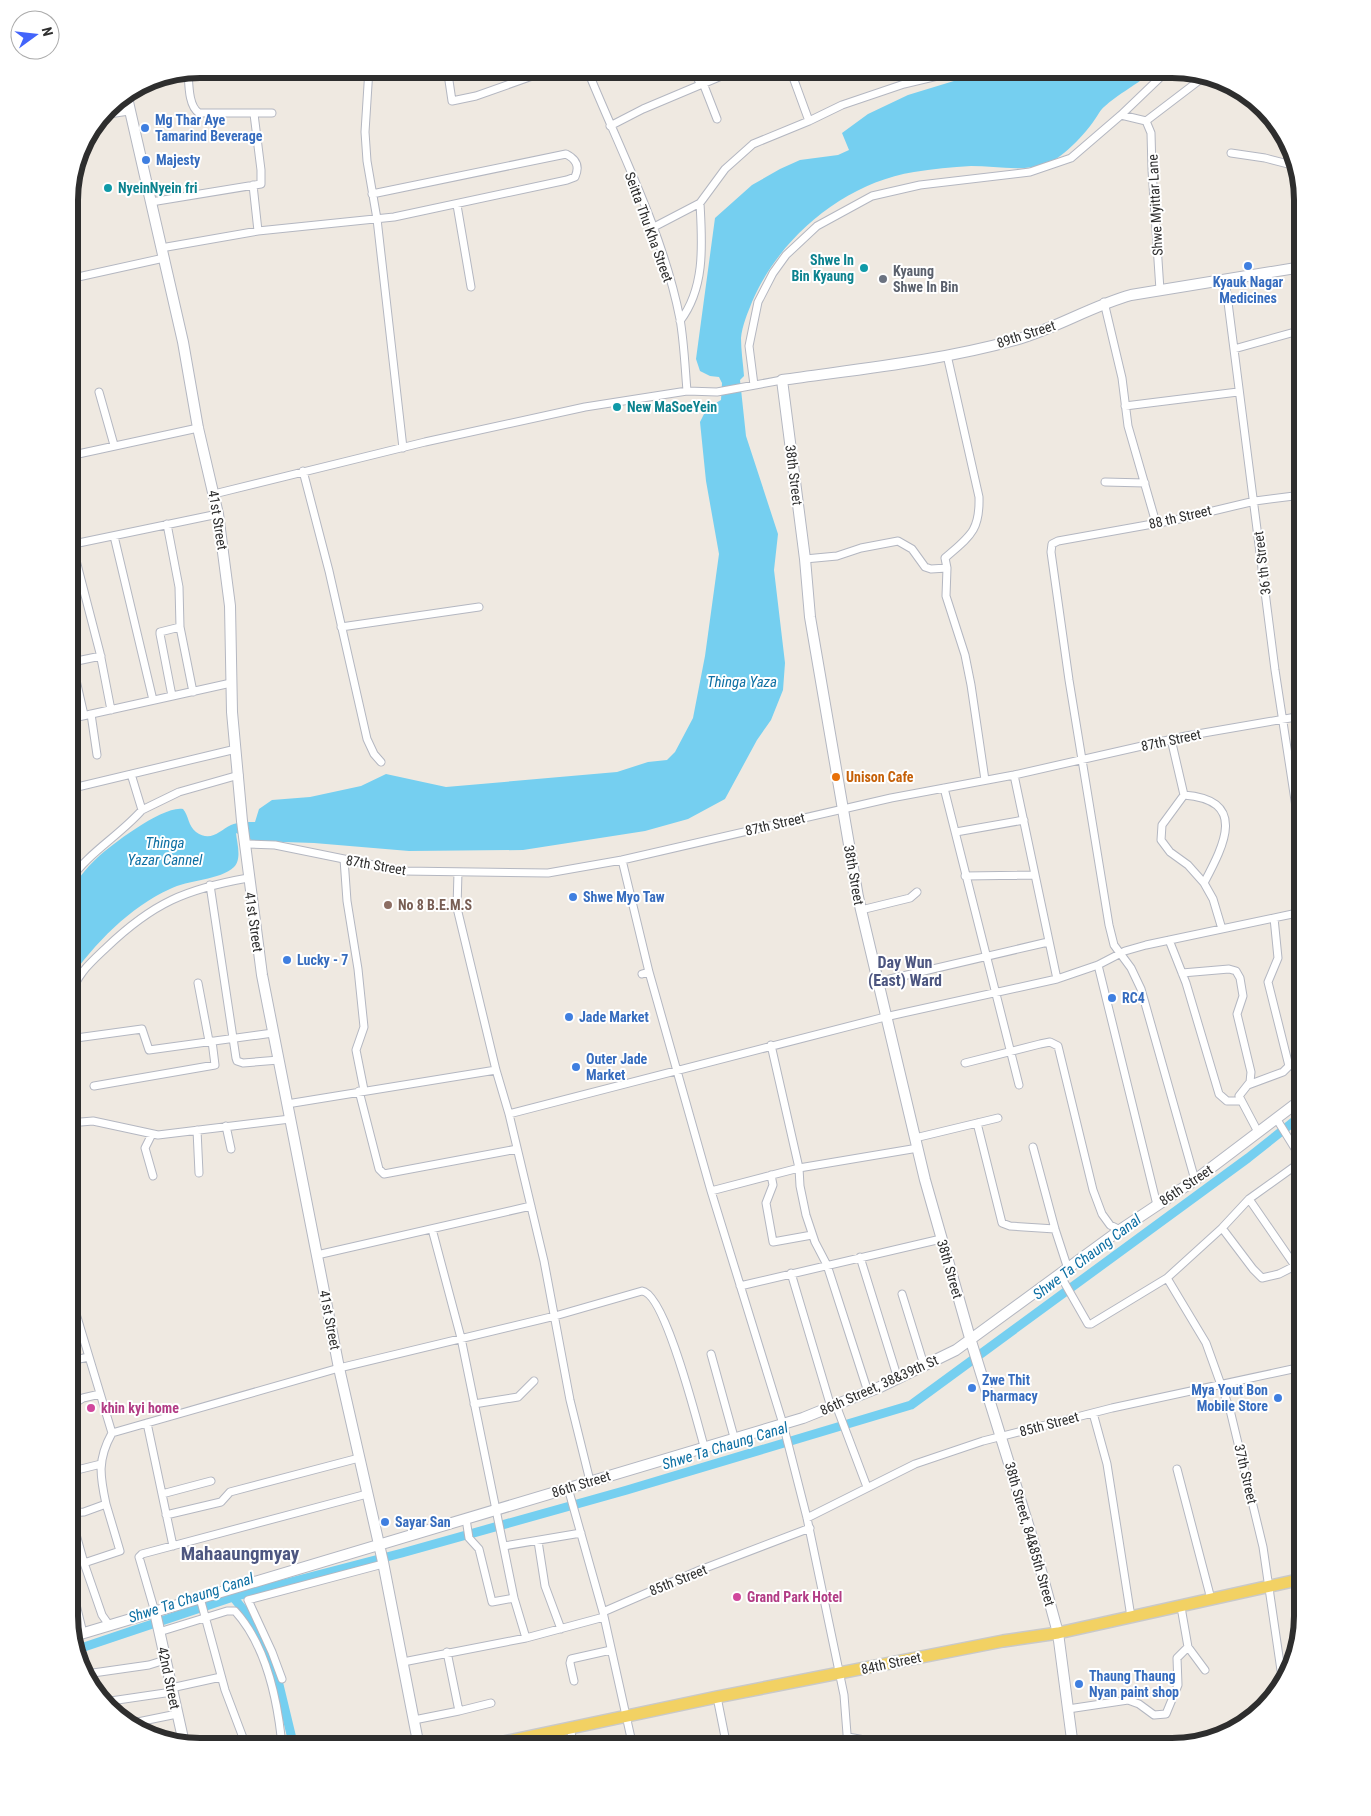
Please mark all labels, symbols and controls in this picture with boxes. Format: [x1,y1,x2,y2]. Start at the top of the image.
north arrow [10,10,60,60]
text: N [39,25,56,38]
place label: Mg Thar Aye Tamarind Beverage [155,112,263,144]
marker: Mg Thar Aye Tamarind Beverage [139,122,151,134]
place label: Majesty [156,152,201,168]
street label: Shwe Myittar Lane [1144,153,1166,256]
marker: Majesty [140,154,152,166]
street label: Seitta Thu Kha Street [622,170,676,284]
place label: NyeinNyein fri [118,180,198,196]
marker: NyeinNyein fri [102,182,114,194]
place label: Shwe In Bin Kyaung [791,252,854,284]
marker: Kyauk Nagar Medicines [1242,260,1254,272]
marker: Shwe In Bin Kyaung [858,262,870,274]
place label: Kyaung Shwe In Bin [893,263,959,295]
marker: Kyaung Shwe In Bin [877,273,889,285]
place label: Kyauk Nagar Medicines [1213,274,1284,306]
street label: 89th Street [995,317,1057,351]
place label: New MaSoeYein [627,399,717,415]
marker: New MaSoeYein [611,401,623,413]
street label: 38th Street [782,444,806,506]
street label: 41st Street [205,489,231,551]
street label: 88 th Street [1147,502,1213,532]
street label: 36 th Street [1250,530,1274,596]
water label: Thinga Yaza [707,673,777,691]
street label: 87th Street [1140,726,1202,754]
place label: Unison Cafe [846,769,914,785]
marker: Unison Cafe [830,771,842,783]
street label: 87th Street [744,809,806,839]
water label: Thinga Yazar Cannel [128,834,203,869]
street label: 38th Street [841,844,867,906]
street label: 87th Street [345,852,407,878]
place label: Shwe Myo Taw [583,889,665,905]
street label: 41st Street [242,891,266,953]
marker: Shwe Myo Taw [567,891,579,903]
place label: No 8 B.E.M.S [398,897,473,913]
marker: No 8 B.E.M.S [382,899,394,911]
place label: Lucky - 7 [297,952,348,968]
district label: Day Wun (East) Ward [868,953,942,990]
marker: Lucky - 7 [281,954,293,966]
place label: RC4 [1122,990,1145,1006]
marker: RC4 [1106,992,1118,1004]
place label: Jade Market [579,1009,649,1025]
marker: Jade Market [563,1011,575,1023]
place label: Outer Jade Market [586,1051,648,1083]
marker: Outer Jade Market [570,1061,582,1073]
street label: 86th Street [1156,1161,1216,1209]
water label: Shwe Ta Chaung Canal [1029,1210,1145,1303]
street label: 38th Street [934,1238,966,1300]
street label: 41st Street [316,1289,344,1351]
street label: 86th Street, 38&39th St [818,1352,940,1418]
place label: Zwe Thit Pharmacy [982,1372,1038,1404]
marker: Zwe Thit Pharmacy [966,1382,978,1394]
place label: Mya Yout Bon Mobile Store [1191,1382,1268,1414]
marker: Mya Yout Bon Mobile Store [1272,1392,1284,1404]
place label: khin kyi home [101,1400,179,1416]
marker: khin kyi home [85,1402,97,1414]
street label: 85th Street [1018,1408,1080,1440]
water label: Shwe Ta Chaung Canal [660,1418,791,1474]
street label: 37th Street [1231,1443,1261,1505]
street label: 38th Street, 84&85th Street [1002,1460,1058,1608]
street label: 86th Street [550,1467,612,1501]
place label: Sayar San [395,1514,451,1530]
marker: Sayar San [379,1516,391,1528]
district label: Mahaaungmyay [181,1542,300,1565]
street label: 85th Street [647,1561,709,1599]
water label: Shwe Ta Chaung Canal [126,1569,257,1627]
place label: Grand Park Hotel [747,1589,842,1605]
marker: Grand Park Hotel [731,1591,743,1603]
street label: 42nd Street [155,1645,183,1711]
street label: 84th Street [860,1649,922,1677]
place label: Thaung Thaung Nyan paint shop [1089,1668,1179,1700]
marker: Thaung Thaung Nyan paint shop [1073,1678,1085,1690]

